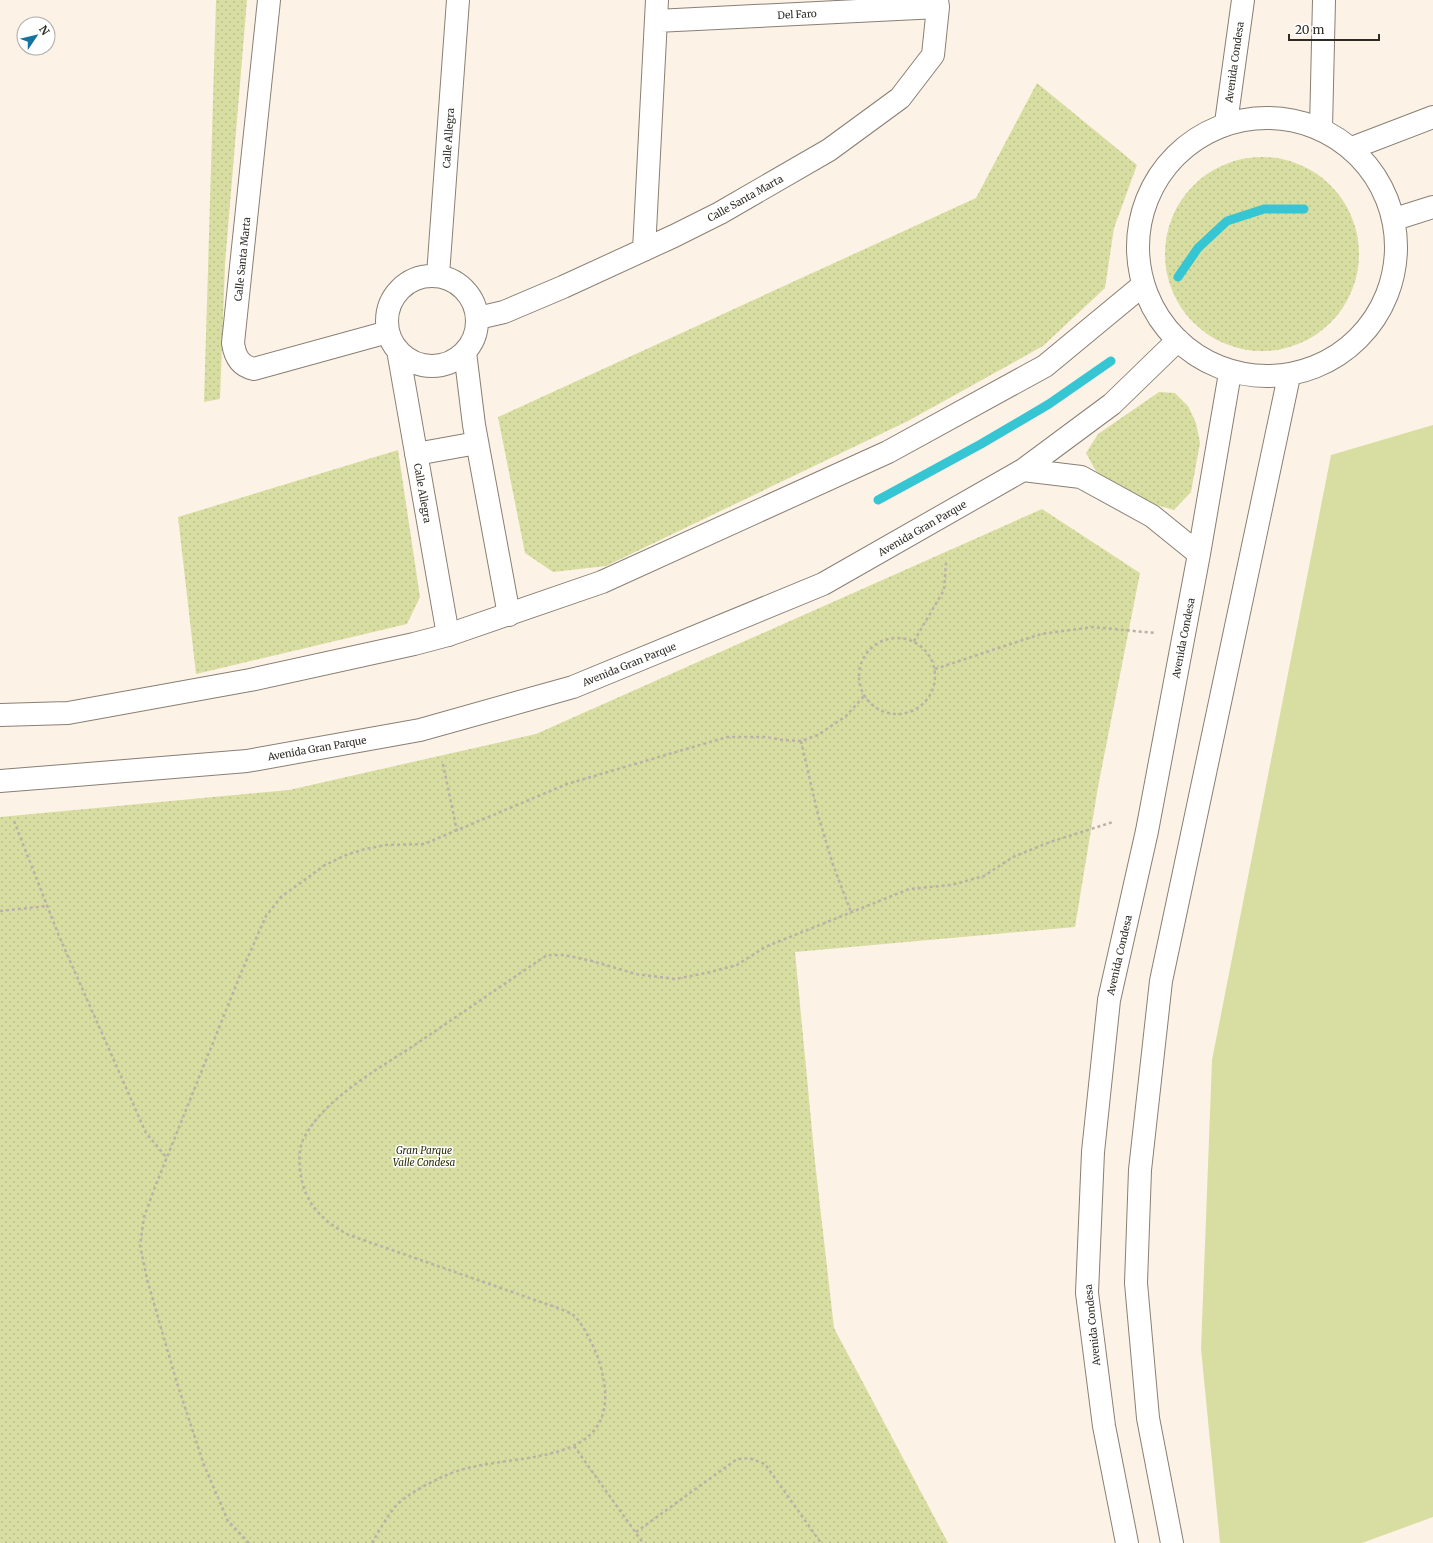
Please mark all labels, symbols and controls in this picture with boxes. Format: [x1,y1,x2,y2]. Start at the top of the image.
street label: Del Faro [777,7,817,22]
north arrow [16,16,56,56]
scale bar [1289,16,1379,42]
street label: Avenida Condesa [1222,20,1247,104]
text: 20 m [1295,22,1324,37]
text: N [36,23,53,38]
street label: Calle Allegra [440,107,457,169]
street label: Calle Santa Marta [705,172,786,225]
street label: Calle Santa Marta [232,216,253,302]
street label: Calle Allegra [411,462,434,525]
street label: Avenida Gran Parque [875,498,969,560]
street label: Avenida Condesa [1169,596,1198,680]
street label: Avenida Gran Parque [580,640,678,690]
street label: Avenida Gran Parque [266,733,367,764]
street label: Avenida Condesa [1104,913,1135,997]
park label: Gran Parque Valle Condesa [393,1144,456,1169]
street label: Avenida Condesa [1082,1283,1103,1367]

